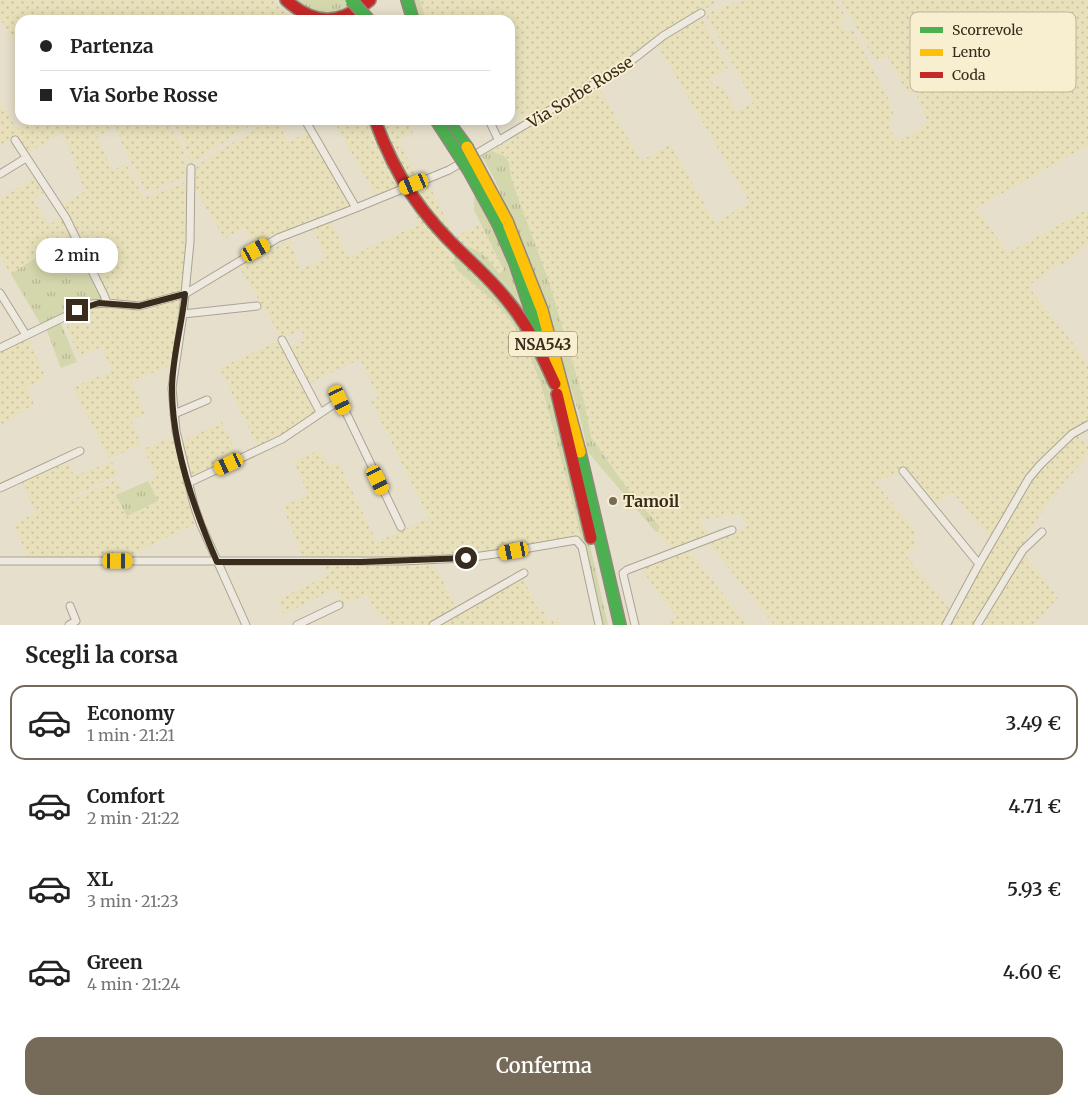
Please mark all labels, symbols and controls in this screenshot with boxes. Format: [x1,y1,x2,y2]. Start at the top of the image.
legend [910,12,1076,92]
text: Scorrevole [952,21,1023,39]
text: Partenza [70,34,154,58]
text: Lento [952,43,991,61]
street label: Via Sorbe Rosse [523,52,636,133]
text: Coda [952,66,986,84]
text: Via Sorbe Rosse [70,83,218,107]
car [397,171,430,197]
car [239,236,272,264]
callout: 2 min [36,238,118,272]
text: 2 min [54,245,100,265]
route end [66,299,88,321]
road number: NSA543 [509,332,577,356]
car [326,383,353,417]
car [212,451,245,477]
car [364,463,391,497]
place label: Tamoil [623,491,679,511]
marker: Tamoil [607,495,619,507]
car [497,541,530,561]
route start [455,547,477,569]
car [103,554,133,569]
text: Scegli la corsa [25,641,178,669]
icon: car [27,700,72,745]
text: Economy [87,701,175,725]
text: 3.49 € [1006,711,1061,735]
text: 1 min · 21:21 [87,725,175,745]
icon: car [27,783,72,828]
text: Comfort [87,784,165,808]
text: 4.71 € [1008,794,1061,818]
text: 2 min · 21:22 [87,808,180,828]
icon: car [27,866,72,911]
text: XL [87,867,113,891]
text: 5.93 € [1007,877,1061,901]
text: 3 min · 21:23 [87,891,179,911]
icon: car [27,949,72,994]
text: Green [87,950,143,974]
text: 4.60 € [1003,960,1061,984]
text: 4 min · 21:24 [87,974,180,994]
button: Conferma [25,1037,1063,1095]

